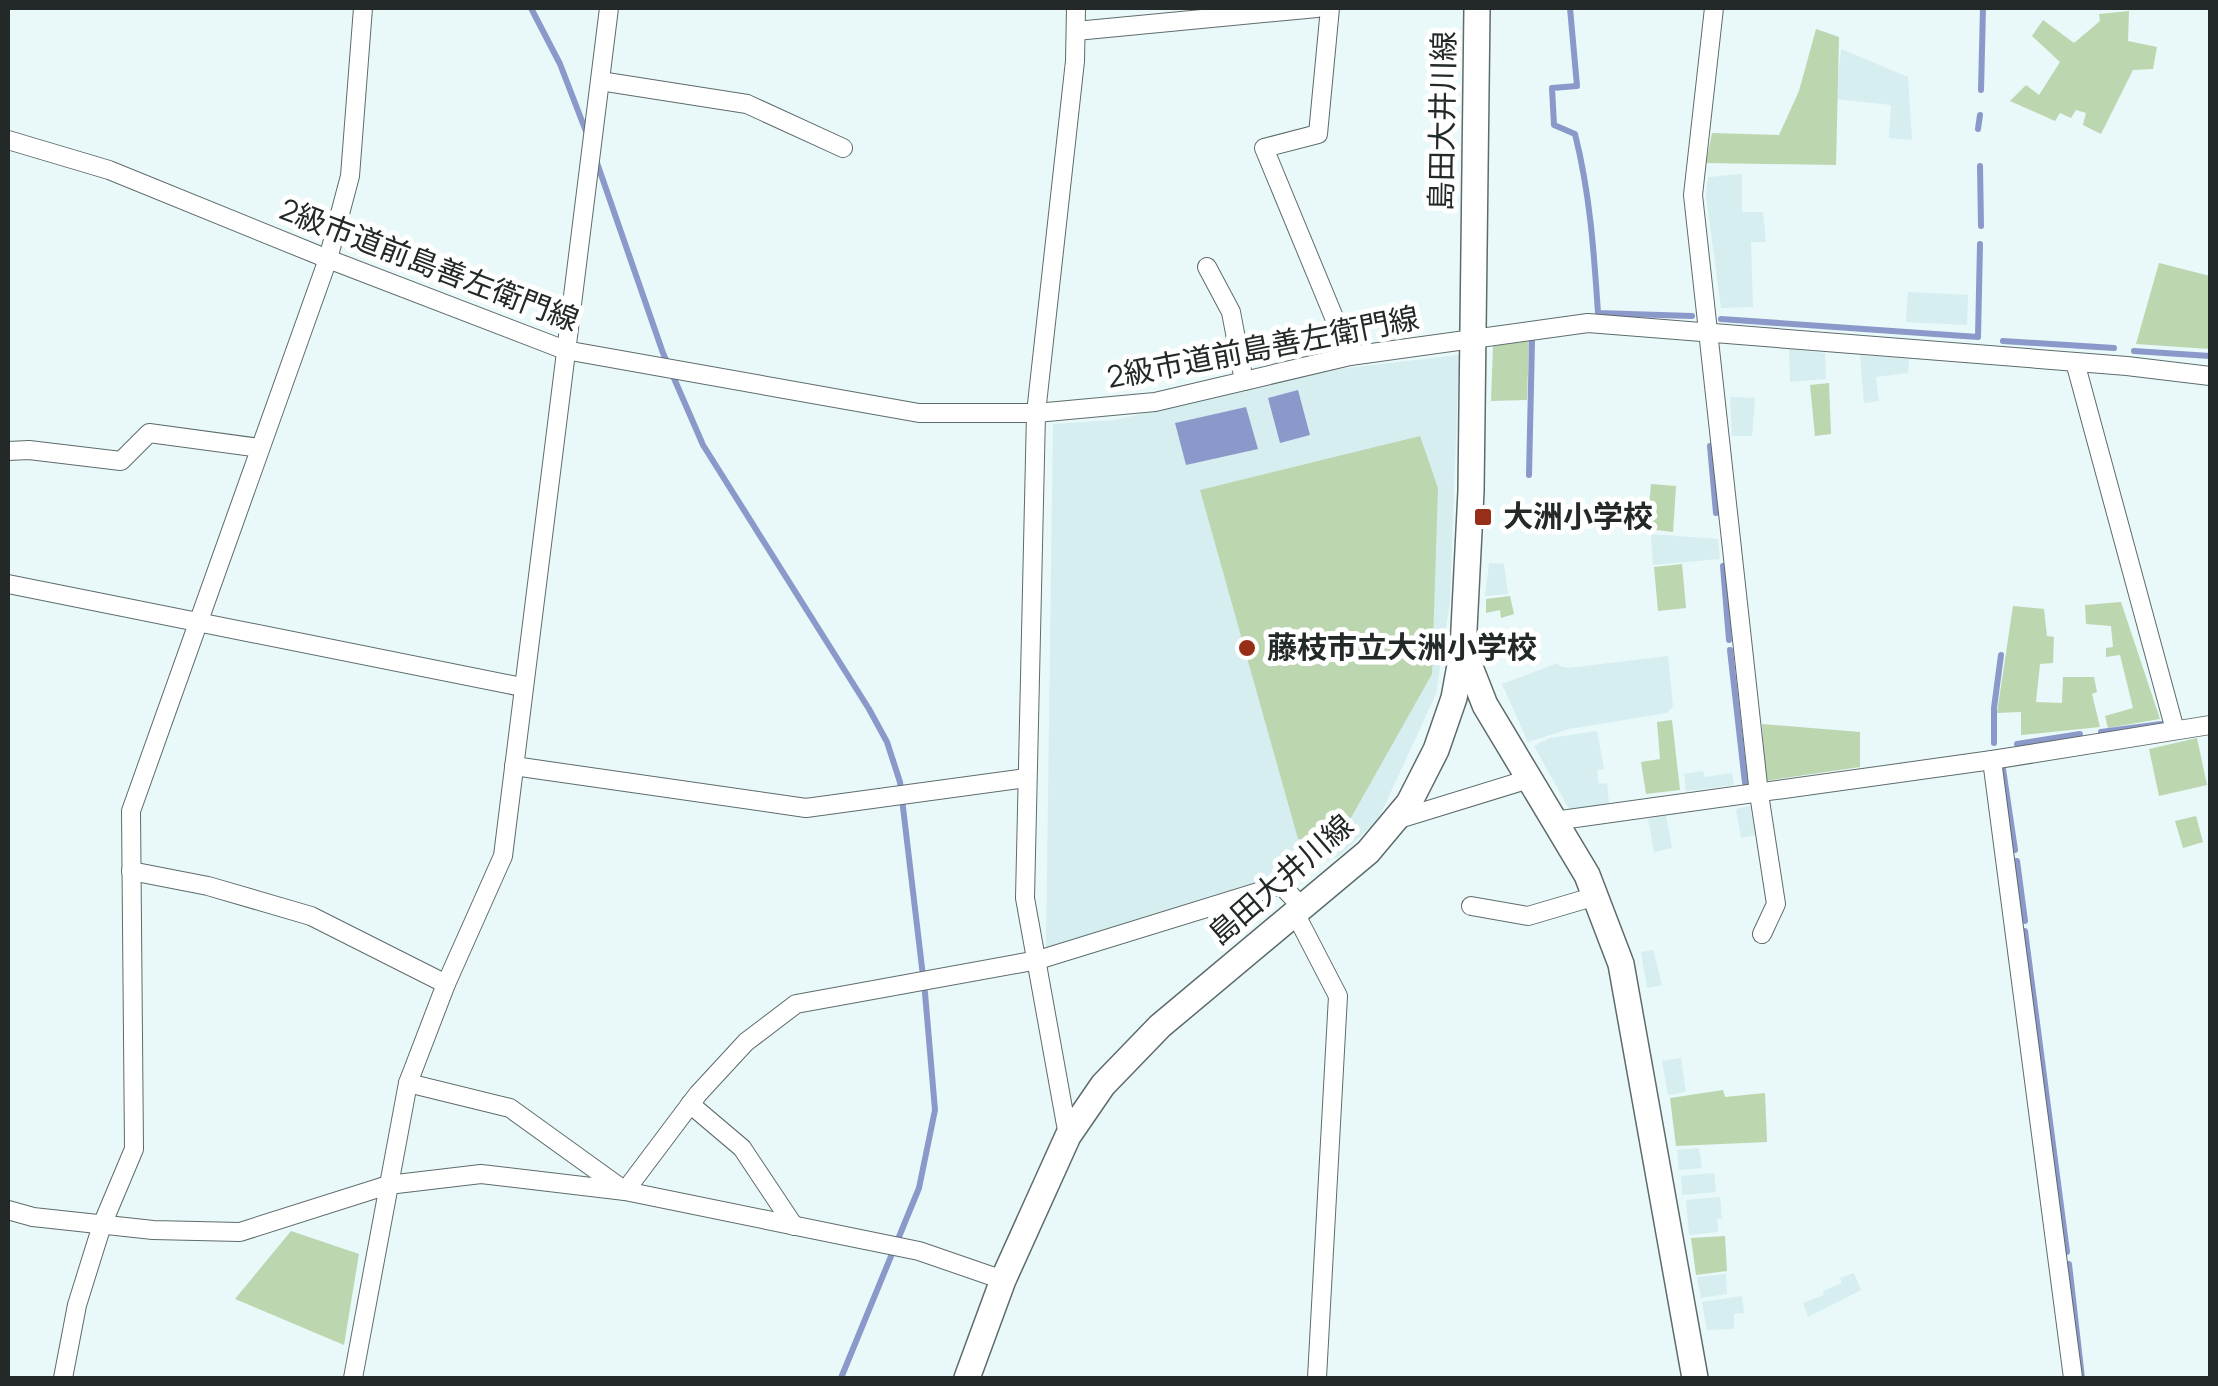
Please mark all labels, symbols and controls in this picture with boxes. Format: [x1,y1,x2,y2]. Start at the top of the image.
street label: 島田大井川線 [1419,31,1464,211]
street label: 2級市道前島善左衛門線 [274,188,585,340]
street label: 2級市道前島善左衛門線 [1103,296,1422,397]
place label: 大洲小学校 [1503,495,1653,536]
marker: 大洲小学校 [1472,506,1494,528]
place label: 藤枝市立大洲小学校 [1267,626,1537,667]
marker: 藤枝市立大洲小学校 [1236,637,1258,659]
street label: 島田大井川線 [1199,804,1361,953]

